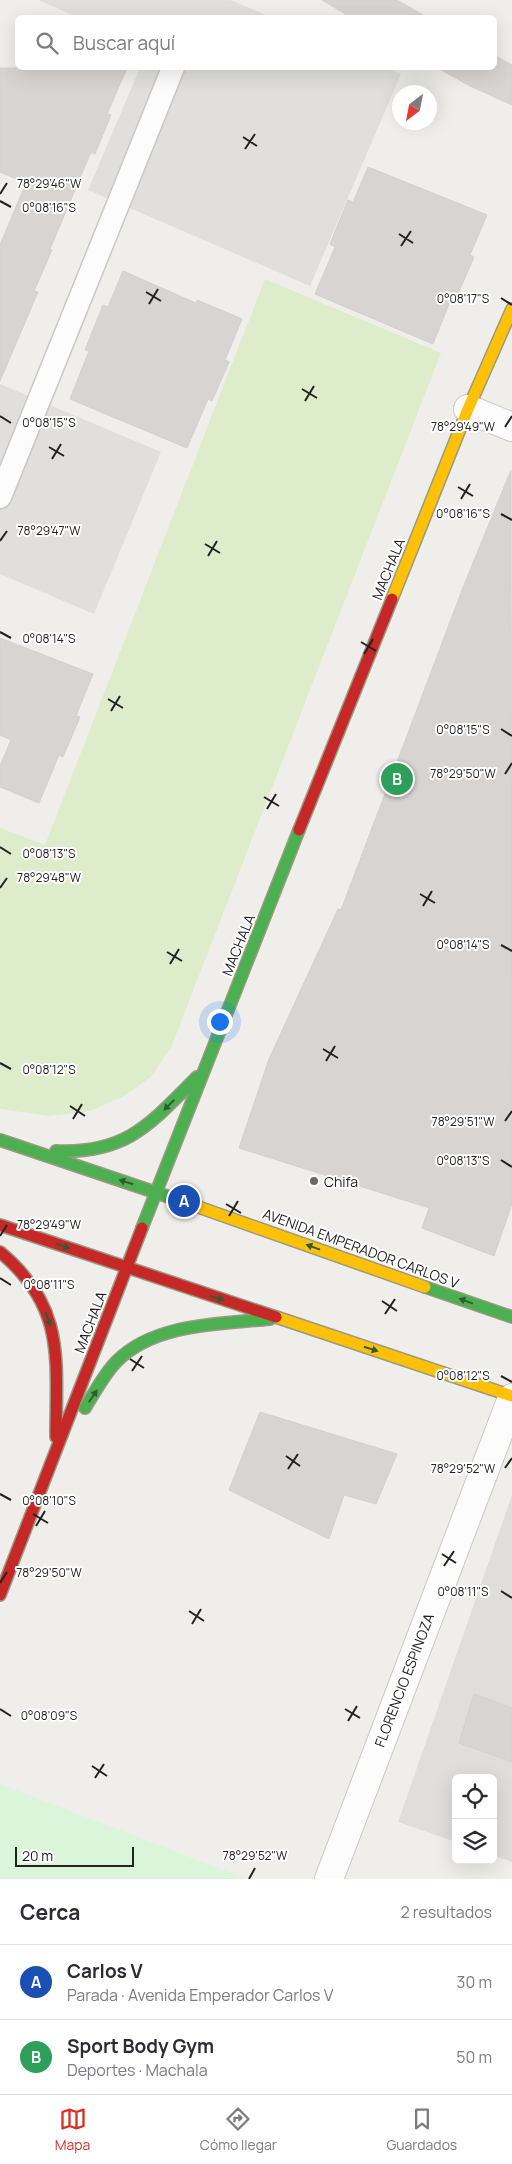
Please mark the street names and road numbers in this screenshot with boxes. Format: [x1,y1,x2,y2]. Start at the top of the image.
street label: MACHALA [367,535,409,603]
street label: MACHALA [217,911,259,979]
street label: AVENIDA EMPERADOR CARLOS V [260,1204,462,1293]
street label: MACHALA [70,1288,111,1356]
street label: FLORENCIO ESPINOZA [370,1610,438,1750]

